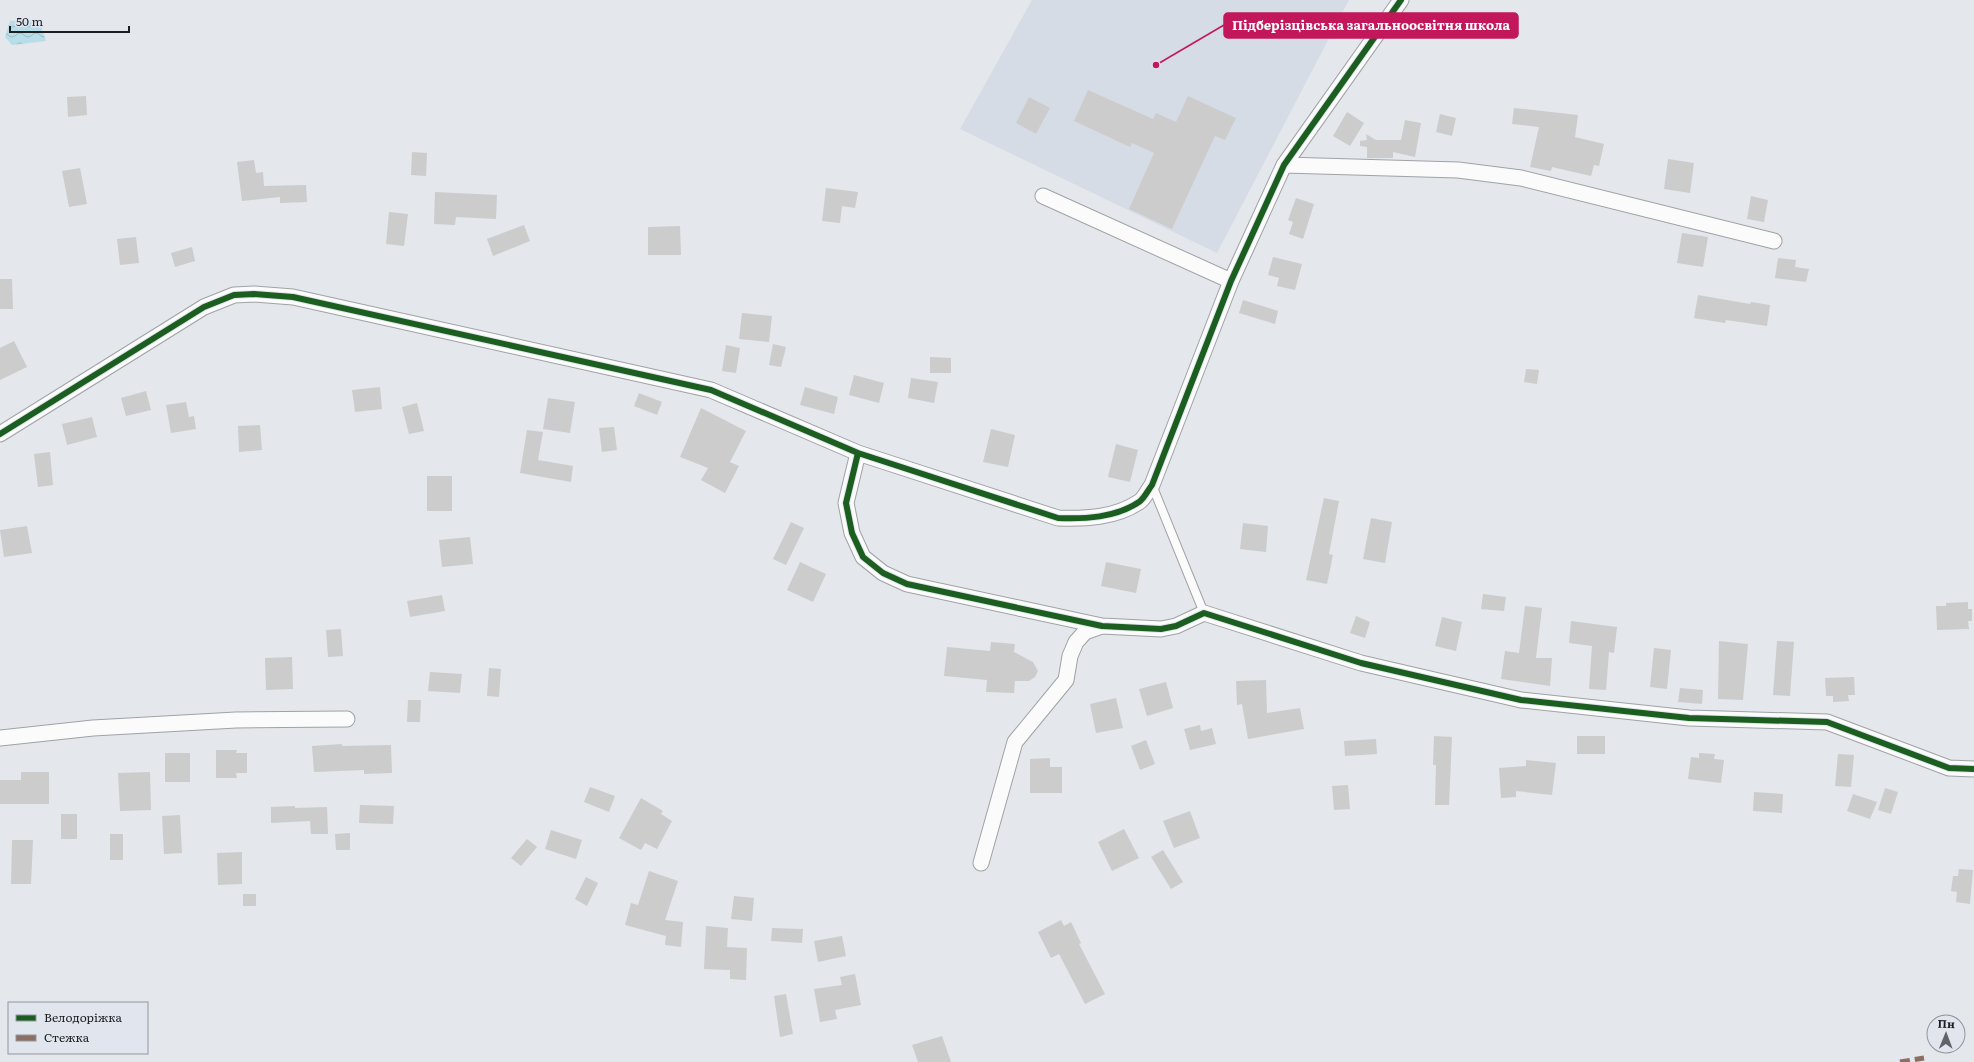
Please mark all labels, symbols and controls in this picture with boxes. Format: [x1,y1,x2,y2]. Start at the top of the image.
scale bar [10,8,129,34]
text: 50 m [16,12,43,30]
callout: Підберізцівська загальноосвітня школа [1224,13,1518,38]
text: Підберізцівська загальноосвітня школа [1232,15,1511,34]
legend [8,1002,148,1054]
text: Велодоріжка [44,1008,122,1026]
north arrow [1926,1014,1966,1054]
text: Пн [1937,1015,1955,1031]
text: Стежка [44,1028,90,1046]

